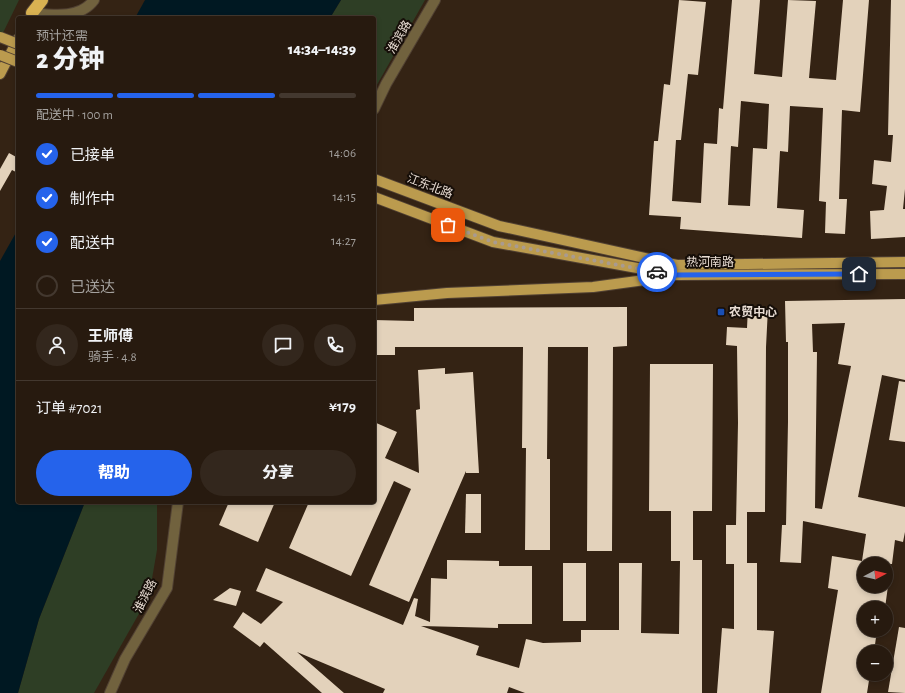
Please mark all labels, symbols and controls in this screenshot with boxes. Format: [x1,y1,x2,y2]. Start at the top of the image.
street label: 淮滨路 [384,18,413,56]
text: 预计还需 [36,30,88,43]
text: 14:34–14:39 [288,42,356,57]
text: 2 分钟 [36,47,104,73]
text: 配送中 · 100 m [36,109,113,122]
icon: check [36,143,58,165]
text: 14:06 [329,147,356,160]
text: 已接单 [70,148,115,163]
street label: 江东北路 [405,171,455,200]
icon: check [36,187,58,209]
text: 14:15 [332,191,356,204]
text: 制作中 [70,192,115,207]
pin [431,208,465,242]
icon: bag [437,214,459,236]
icon: check [36,231,58,253]
text: 14:27 [331,235,356,248]
text: 配送中 [70,236,115,251]
courier [637,252,677,292]
street label: 热河南路 [686,255,734,268]
pin [842,257,876,291]
icon: car [646,261,668,283]
icon: home [848,263,870,285]
text: 已送达 [70,280,115,295]
place label: 农贸中心 [729,305,777,318]
marker: 农贸中心 [716,307,726,317]
button: person [36,324,78,366]
button: chat [262,324,304,366]
button: phone [314,324,356,366]
text: 王师傅 [88,329,133,344]
text: 骑手 · 4.8 [88,351,137,364]
text: ¥179 [329,399,356,414]
text: 订单 #7021 [36,401,102,416]
button: 帮助 [36,450,192,496]
button: 分享 [200,450,356,496]
north arrow [857,557,893,593]
map controls [857,557,893,681]
street label: 淮滨路 [131,577,159,615]
button: + [857,601,893,637]
button: − [857,645,893,681]

